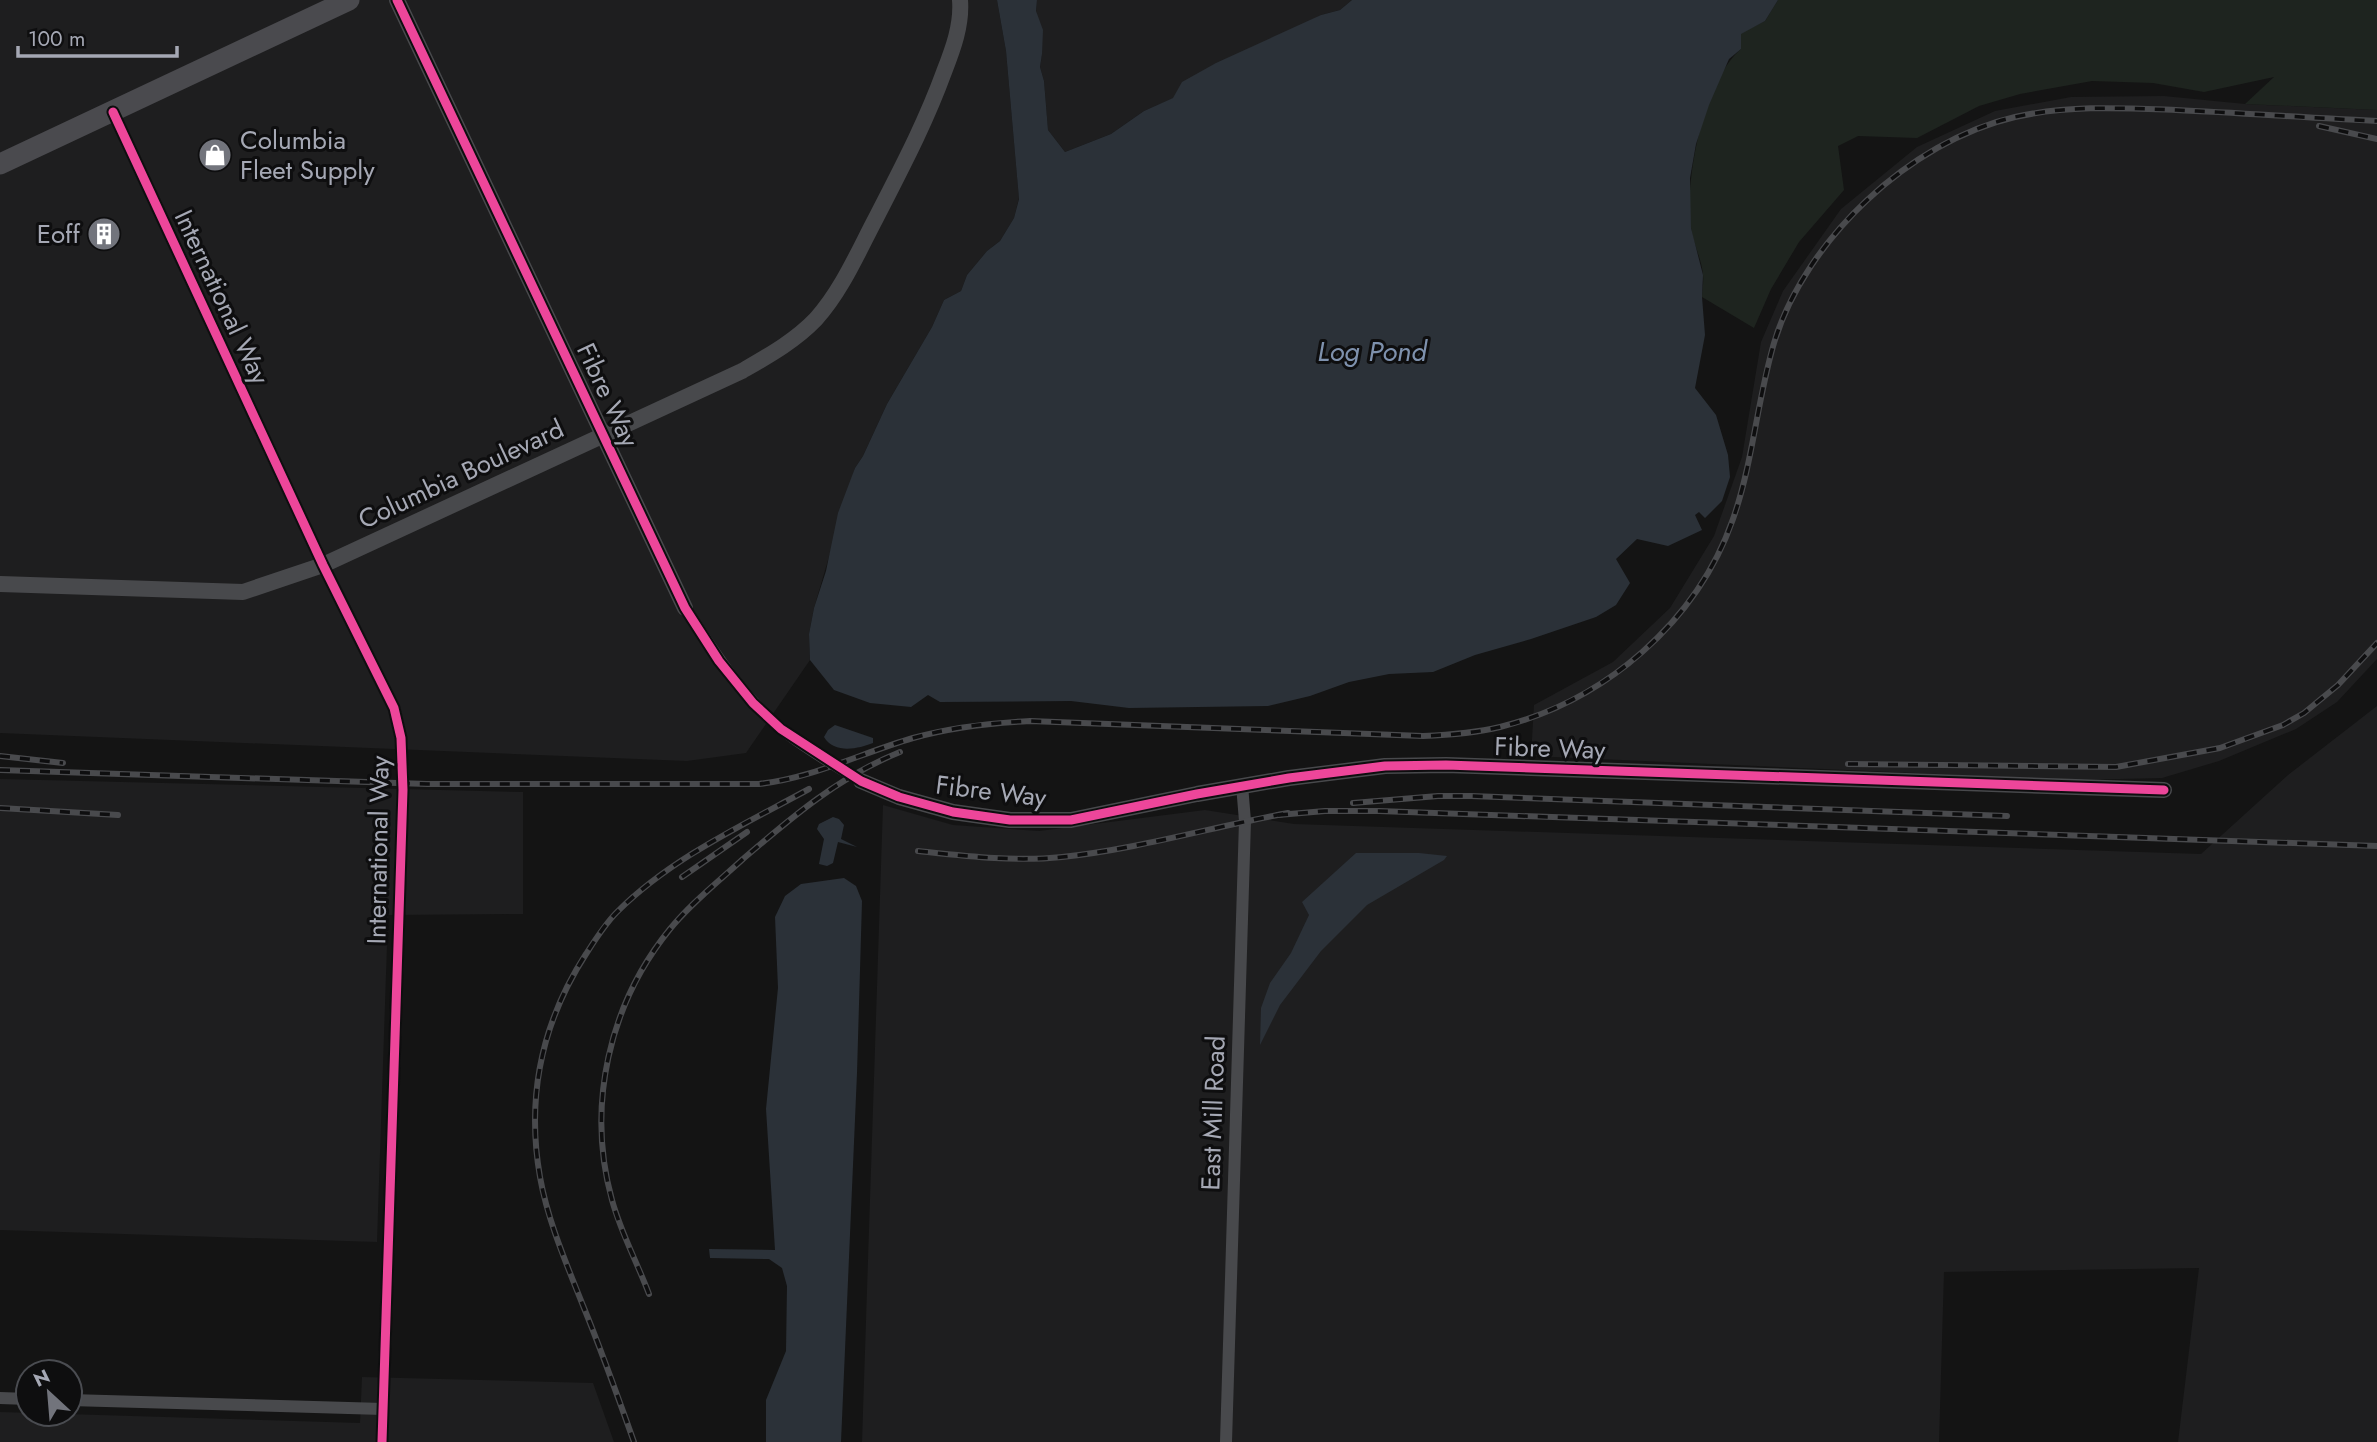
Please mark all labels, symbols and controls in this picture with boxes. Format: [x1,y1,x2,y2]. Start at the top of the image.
scale bar [18,14,177,58]
text: 100 m [28,24,85,54]
place label: Columbia Fleet Supply [240,121,375,189]
shop icon: Columbia Fleet Supply [196,136,234,174]
street label: International Way [165,203,279,391]
place label: Eoff [37,215,81,253]
building icon: Eoff [85,215,123,253]
water label: Log Pond [1317,331,1428,372]
street label: Fibre Way [567,337,649,454]
street label: Columbia Boulevard [352,410,570,538]
street label: Fibre Way [1494,727,1607,769]
street label: International Way [357,755,399,945]
street label: Fibre Way [933,765,1049,817]
street label: East Mill Road [1191,1035,1235,1191]
north arrow [14,1358,84,1428]
text: N [29,1363,54,1394]

